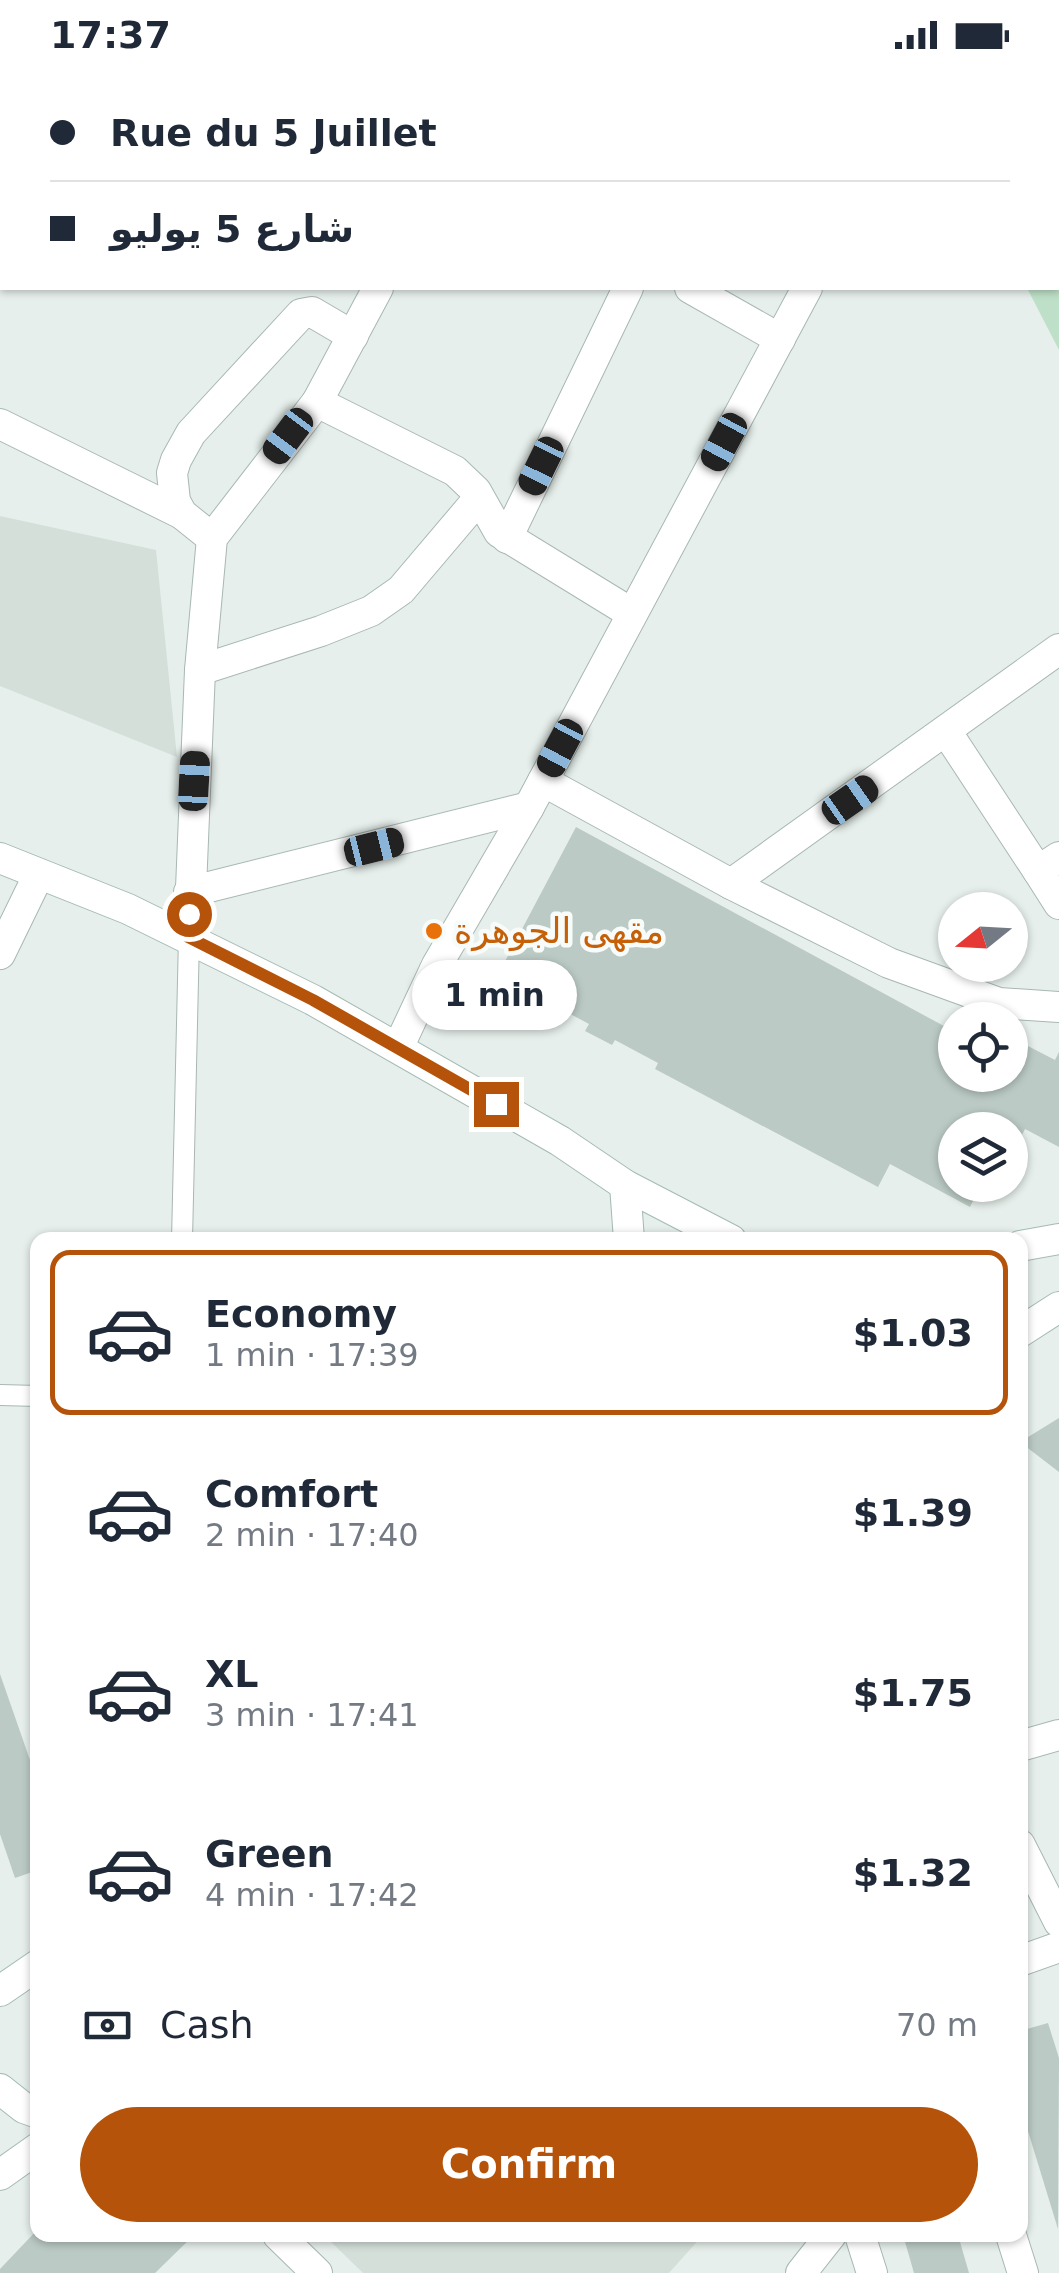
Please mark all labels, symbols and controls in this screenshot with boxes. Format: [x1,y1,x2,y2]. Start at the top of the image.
text: 17:37 [50,13,171,57]
text: Rue du 5 Juillet [110,111,437,155]
text: شارع 5 يوليو [110,207,354,251]
car [258,403,318,469]
car [697,408,751,476]
car [514,432,568,500]
car [533,714,587,782]
car [177,750,211,812]
car [817,771,883,829]
car [341,825,407,869]
route start [167,892,212,937]
north arrow [938,892,1028,982]
map controls [938,892,1028,1202]
place label: مقهى الجوهرة [454,911,664,952]
marker: مقهى الجوهرة [423,920,445,942]
callout: 1 min [414,959,578,1029]
text: 1 min [444,976,545,1014]
button: locate [938,1002,1028,1092]
route end [474,1082,519,1127]
button: layers [938,1112,1028,1202]
icon: car [85,1288,175,1378]
text: Economy [205,1292,397,1336]
text: $1.03 [853,1311,973,1355]
text: 1 min · 17:39 [205,1336,419,1374]
icon: car [85,1468,175,1558]
text: Comfort [205,1472,378,1516]
text: $1.39 [853,1491,973,1535]
text: 2 min · 17:40 [205,1516,419,1554]
icon: car [85,1648,175,1738]
text: XL [205,1652,259,1696]
text: $1.75 [853,1671,973,1715]
text: 3 min · 17:41 [205,1696,419,1734]
icon: car [85,1828,175,1918]
text: Green [205,1832,334,1876]
text: $1.32 [853,1851,973,1895]
text: 4 min · 17:42 [205,1876,419,1914]
icon: cash [80,1998,135,2053]
text: Cash [160,2003,254,2047]
text: 70 m [896,2006,978,2044]
button: Confirm [80,2107,978,2222]

